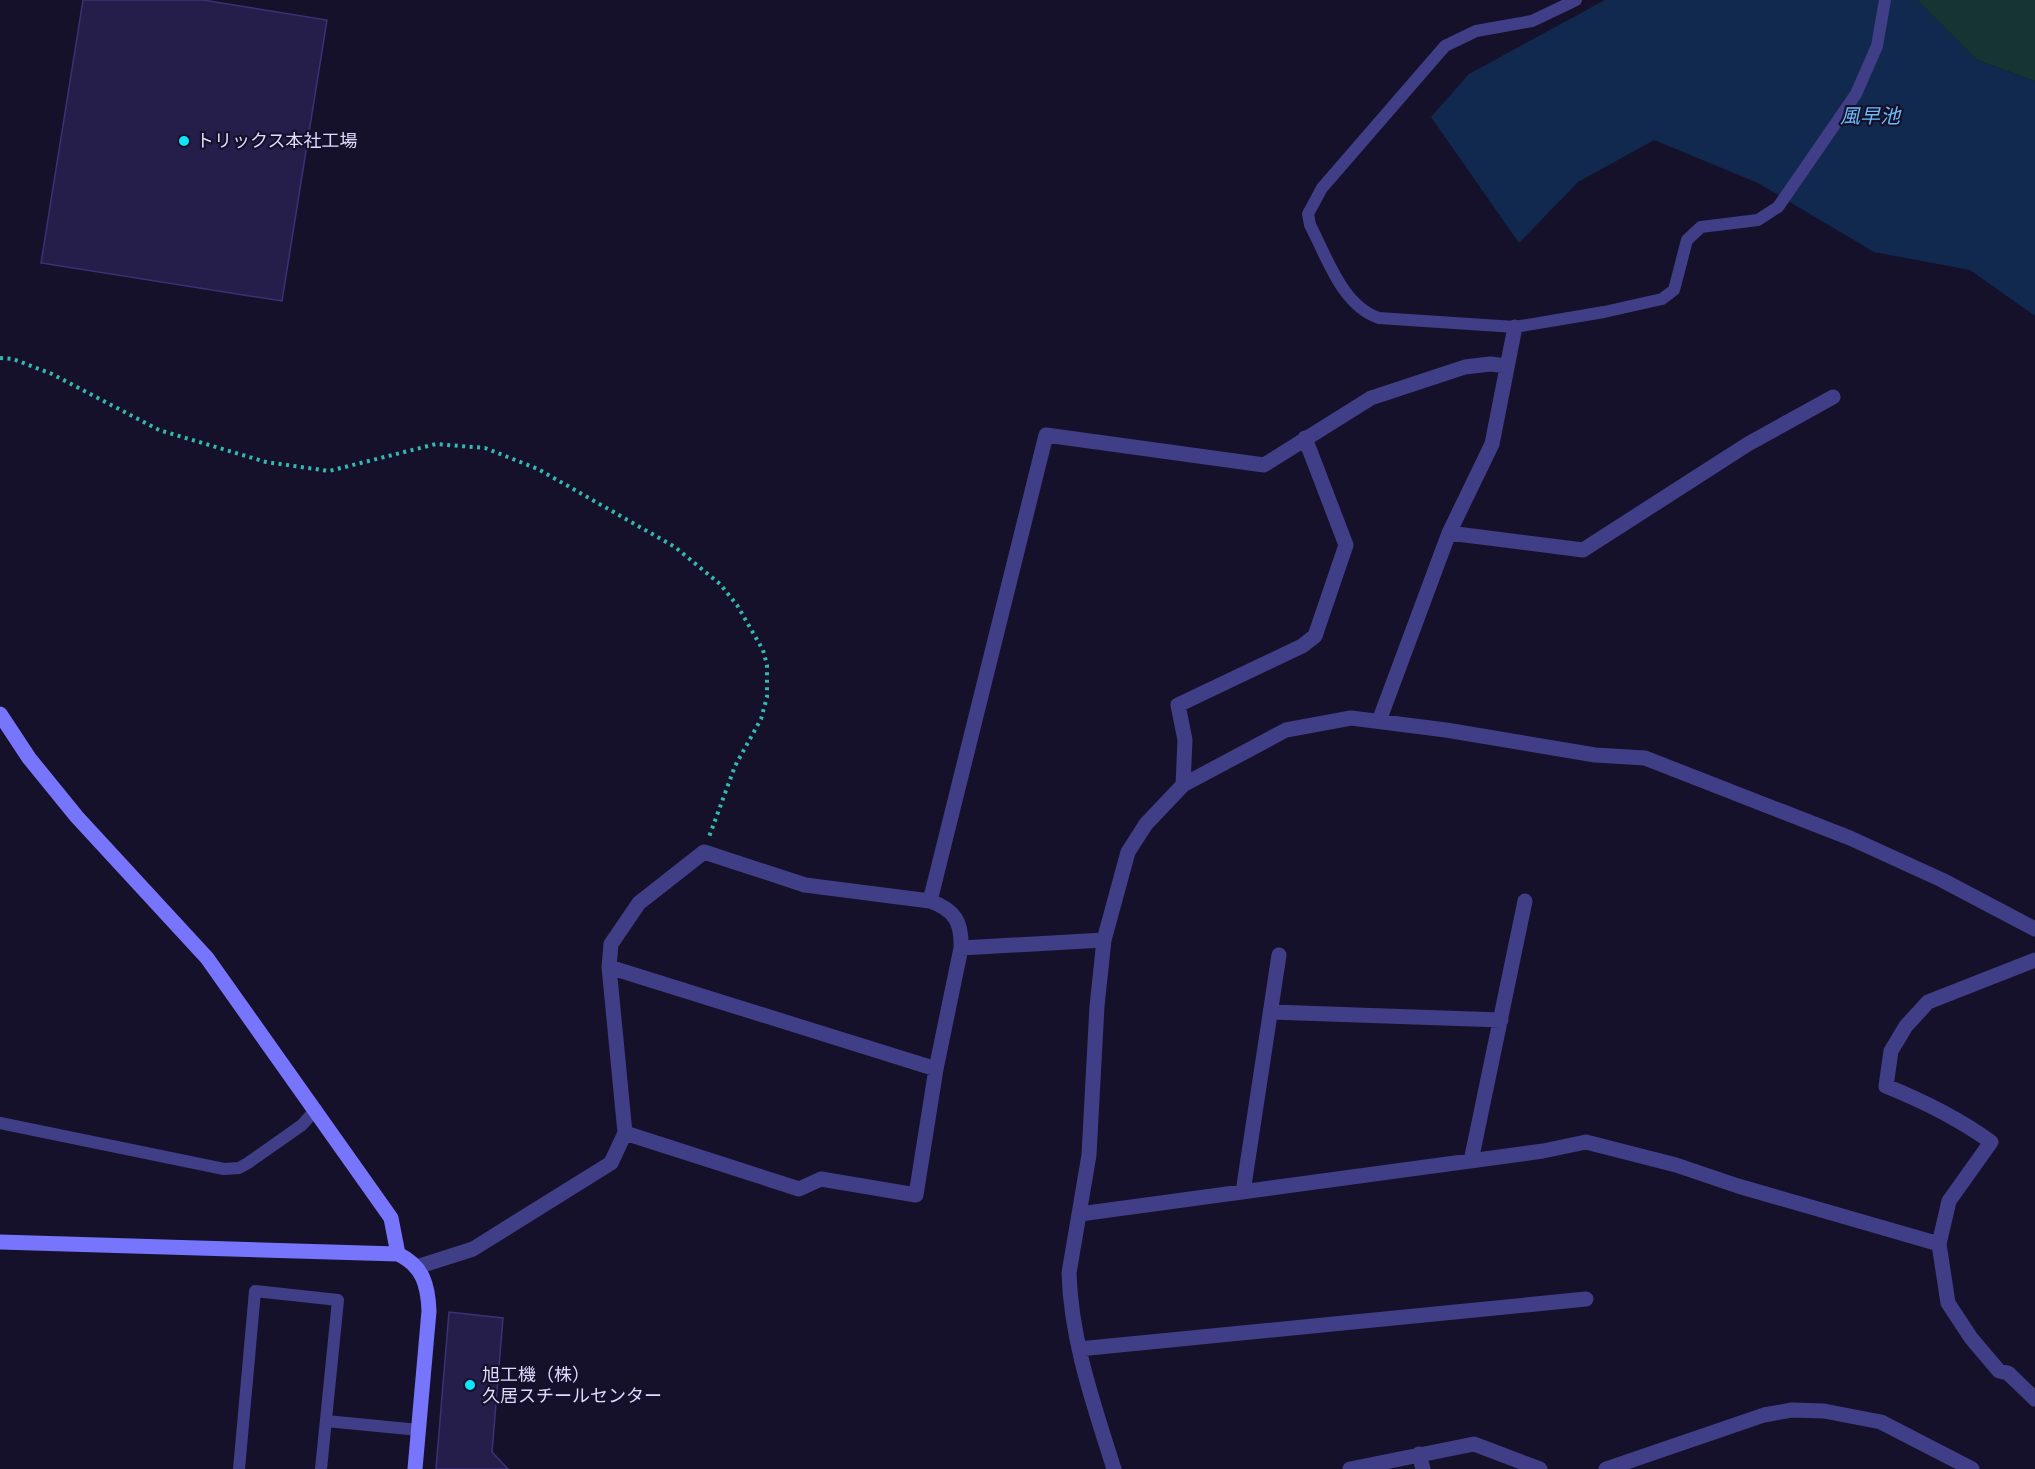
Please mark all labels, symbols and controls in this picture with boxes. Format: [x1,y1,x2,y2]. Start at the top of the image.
water label: 風早池 [1840,103,1902,127]
place label: トリックス本社工場 [196,129,357,151]
marker: トリックス本社工場 [177,134,191,148]
place label: 旭工機（株） 久居スチールセンター [482,1363,662,1406]
marker: 旭工機（株） 久居スチールセンター [463,1378,477,1392]

